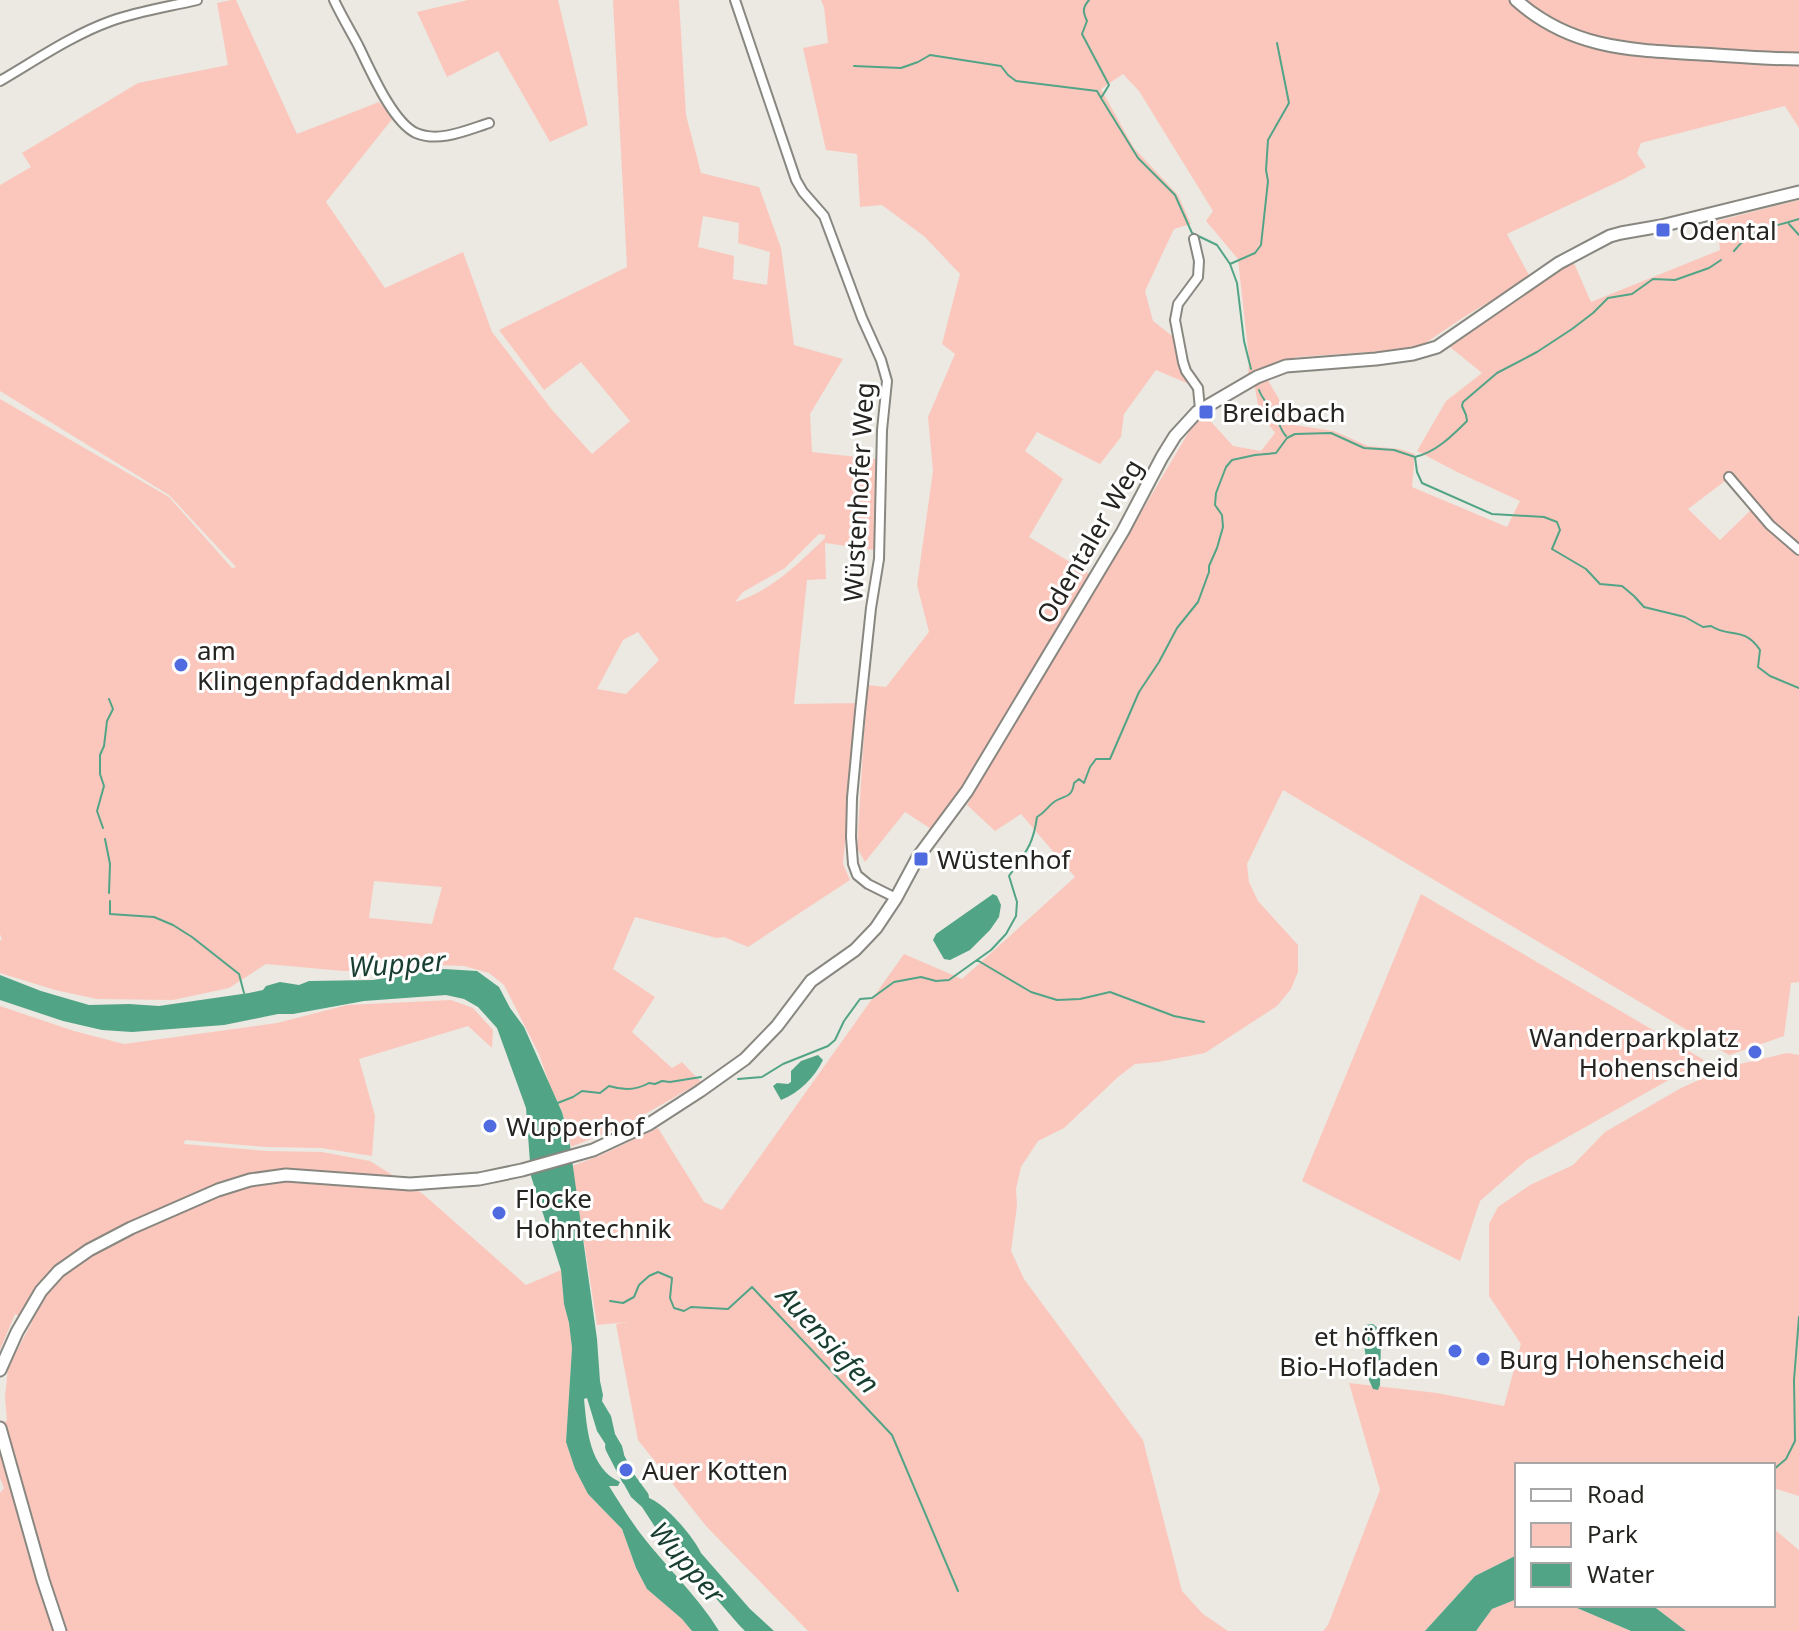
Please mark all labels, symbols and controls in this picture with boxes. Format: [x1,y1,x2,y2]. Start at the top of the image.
place label: Odental [1679,212,1777,248]
marker: Odental [1654,221,1672,239]
street label: Wüstenhofer Weg [834,381,882,603]
place label: Breidbach [1222,394,1346,430]
marker: Breidbach [1197,403,1215,421]
street label: Odentaler Weg [1027,452,1151,630]
place label: am Klingenpfaddenkmal [197,632,451,698]
marker: am Klingenpfaddenkmal [172,656,190,674]
place label: Wüstenhof [937,841,1072,877]
marker: Wüstenhof [912,850,930,868]
water label: Wupper [347,941,449,985]
place label: Wanderparkplatz Hohenscheid [1529,1019,1739,1085]
marker: Wanderparkplatz Hohenscheid [1746,1043,1764,1061]
place label: Wupperhof [506,1108,646,1144]
marker: Wupperhof [481,1117,499,1135]
place label: Flocke Hohntechnik [515,1180,672,1246]
marker: Flocke Hohntechnik [490,1204,508,1222]
water label: Auensiefen [768,1275,889,1401]
place label: et höffken Bio-Hofladen [1279,1318,1439,1384]
place label: Burg Hohenscheid [1499,1341,1725,1377]
marker: et höffken Bio-Hofladen [1446,1342,1464,1360]
marker: Burg Hohenscheid [1474,1350,1492,1368]
place label: Auer Kotten [642,1452,788,1488]
marker: Auer Kotten [617,1461,635,1479]
legend [1515,1463,1775,1607]
text: Road [1587,1477,1645,1510]
water label: Wupper [642,1513,736,1613]
text: Park [1587,1517,1638,1550]
text: Water [1587,1557,1655,1590]

